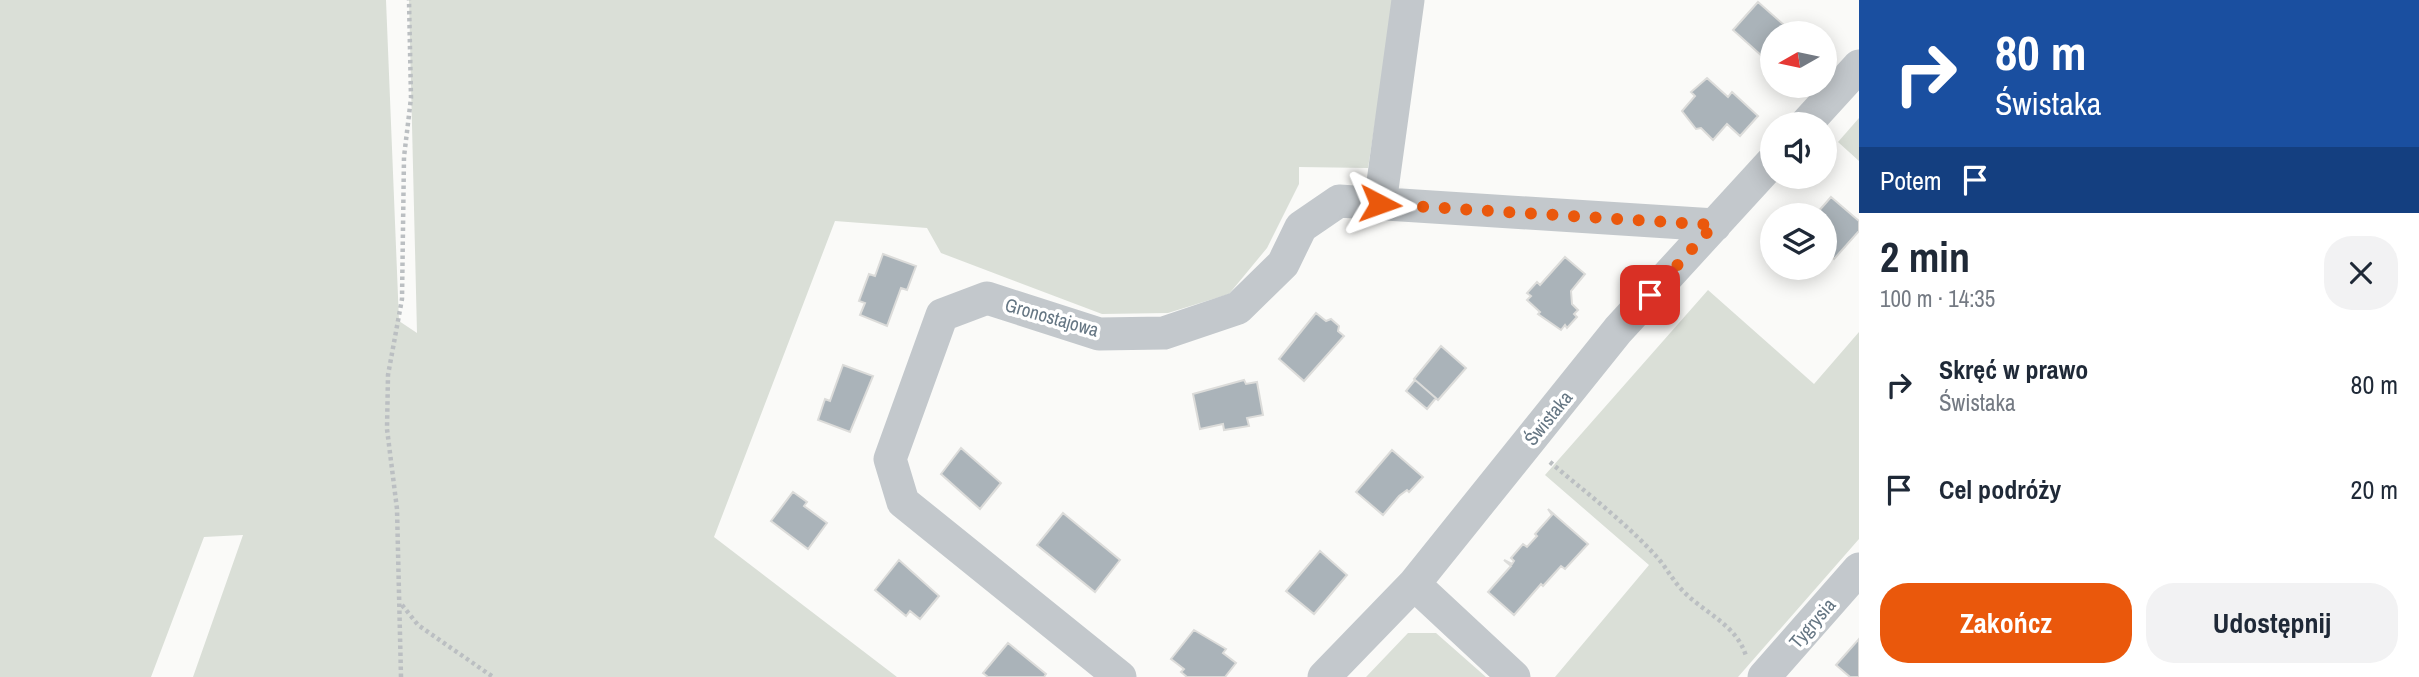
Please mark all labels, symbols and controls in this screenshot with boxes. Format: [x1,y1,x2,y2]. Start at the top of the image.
text: 80 m [1995,19,2087,85]
north arrow [1760,21,1838,98]
map controls [1760,21,1837,280]
icon: right [1880,28,1971,119]
text: Świstaka [1995,82,2101,125]
button: sound [1760,112,1837,189]
icon: arrive [1956,161,1994,199]
text: Potem [1880,163,1942,198]
position arrow [1343,167,1417,241]
button: layers [1760,203,1837,280]
text: 2 min [1880,229,1970,285]
button: close [2324,236,2398,310]
pin [1620,265,1680,325]
icon: arrive [1631,276,1669,314]
text: 100 m · 14:35 [1880,283,1995,314]
street label: Gronostajowa [1002,291,1102,343]
text: Skręć w prawo [1939,352,2088,387]
icon: right [1880,366,1918,404]
text: 80 m [2351,367,2398,402]
street label: Świstaka [1518,385,1578,451]
text: Świstaka [1939,387,2016,418]
icon: arrive [1880,471,1918,509]
text: Cel podróży [1939,472,2061,507]
text: 20 m [2351,472,2398,507]
button: Zakończ [1880,583,2132,663]
button: Udostępnij [2146,583,2398,663]
street label: Tygrysia [1783,592,1841,654]

